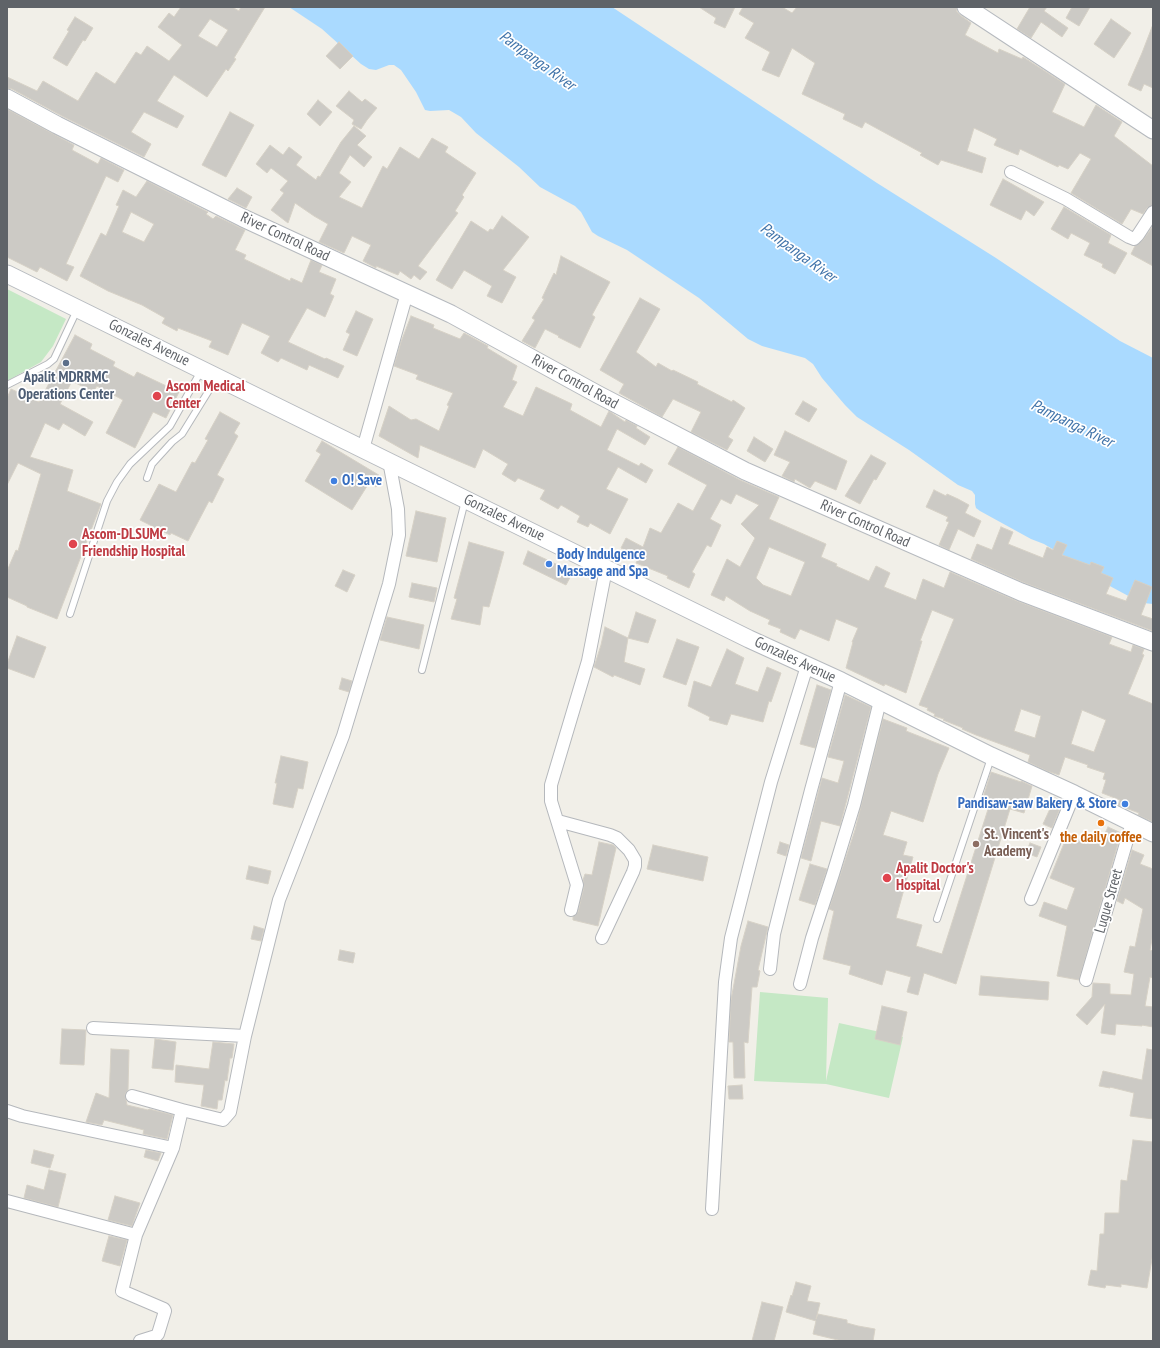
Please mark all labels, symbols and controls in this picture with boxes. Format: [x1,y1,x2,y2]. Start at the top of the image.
water label: Pampanga River [495,27,579,95]
street label: River Control Road [238,209,332,265]
water label: Pampanga River [756,219,840,287]
street label: Gonzales Avenue [106,316,192,370]
street label: River Control Road [529,351,621,413]
marker: Apalit MDRRMC Operations Center [61,358,71,368]
place label: Apalit MDRRMC Operations Center [18,369,114,404]
place label: Ascom Medical Center [166,378,245,413]
marker: Ascom Medical Center [151,390,163,402]
water label: Pampanga River [1028,396,1116,452]
place label: O! Save [342,472,382,490]
marker: O! Save [329,476,339,486]
street label: Gonzales Avenue [461,491,547,545]
street label: River Control Road [817,496,913,552]
place label: Ascom-DLSUMC Friendship Hospital [82,526,185,561]
marker: Ascom-DLSUMC Friendship Hospital [67,538,79,550]
place label: Body Indulgence Massage and Spa [557,546,648,581]
marker: Body Indulgence Massage and Spa [544,559,554,569]
street label: Gonzales Avenue [751,633,839,687]
place label: Pandisaw-saw Bakery & Store [958,795,1117,813]
marker: Pandisaw-saw Bakery & Store [1120,799,1130,809]
marker: the daily coffee [1096,818,1106,828]
place label: St. Vincent's Academy [984,826,1049,861]
place label: the daily coffee [1060,829,1142,847]
marker: St. Vincent's Academy [971,839,981,849]
place label: Apalit Doctor's Hospital [896,860,974,895]
street label: Lugue Street [1091,867,1127,935]
marker: Apalit Doctor's Hospital [881,872,893,884]

